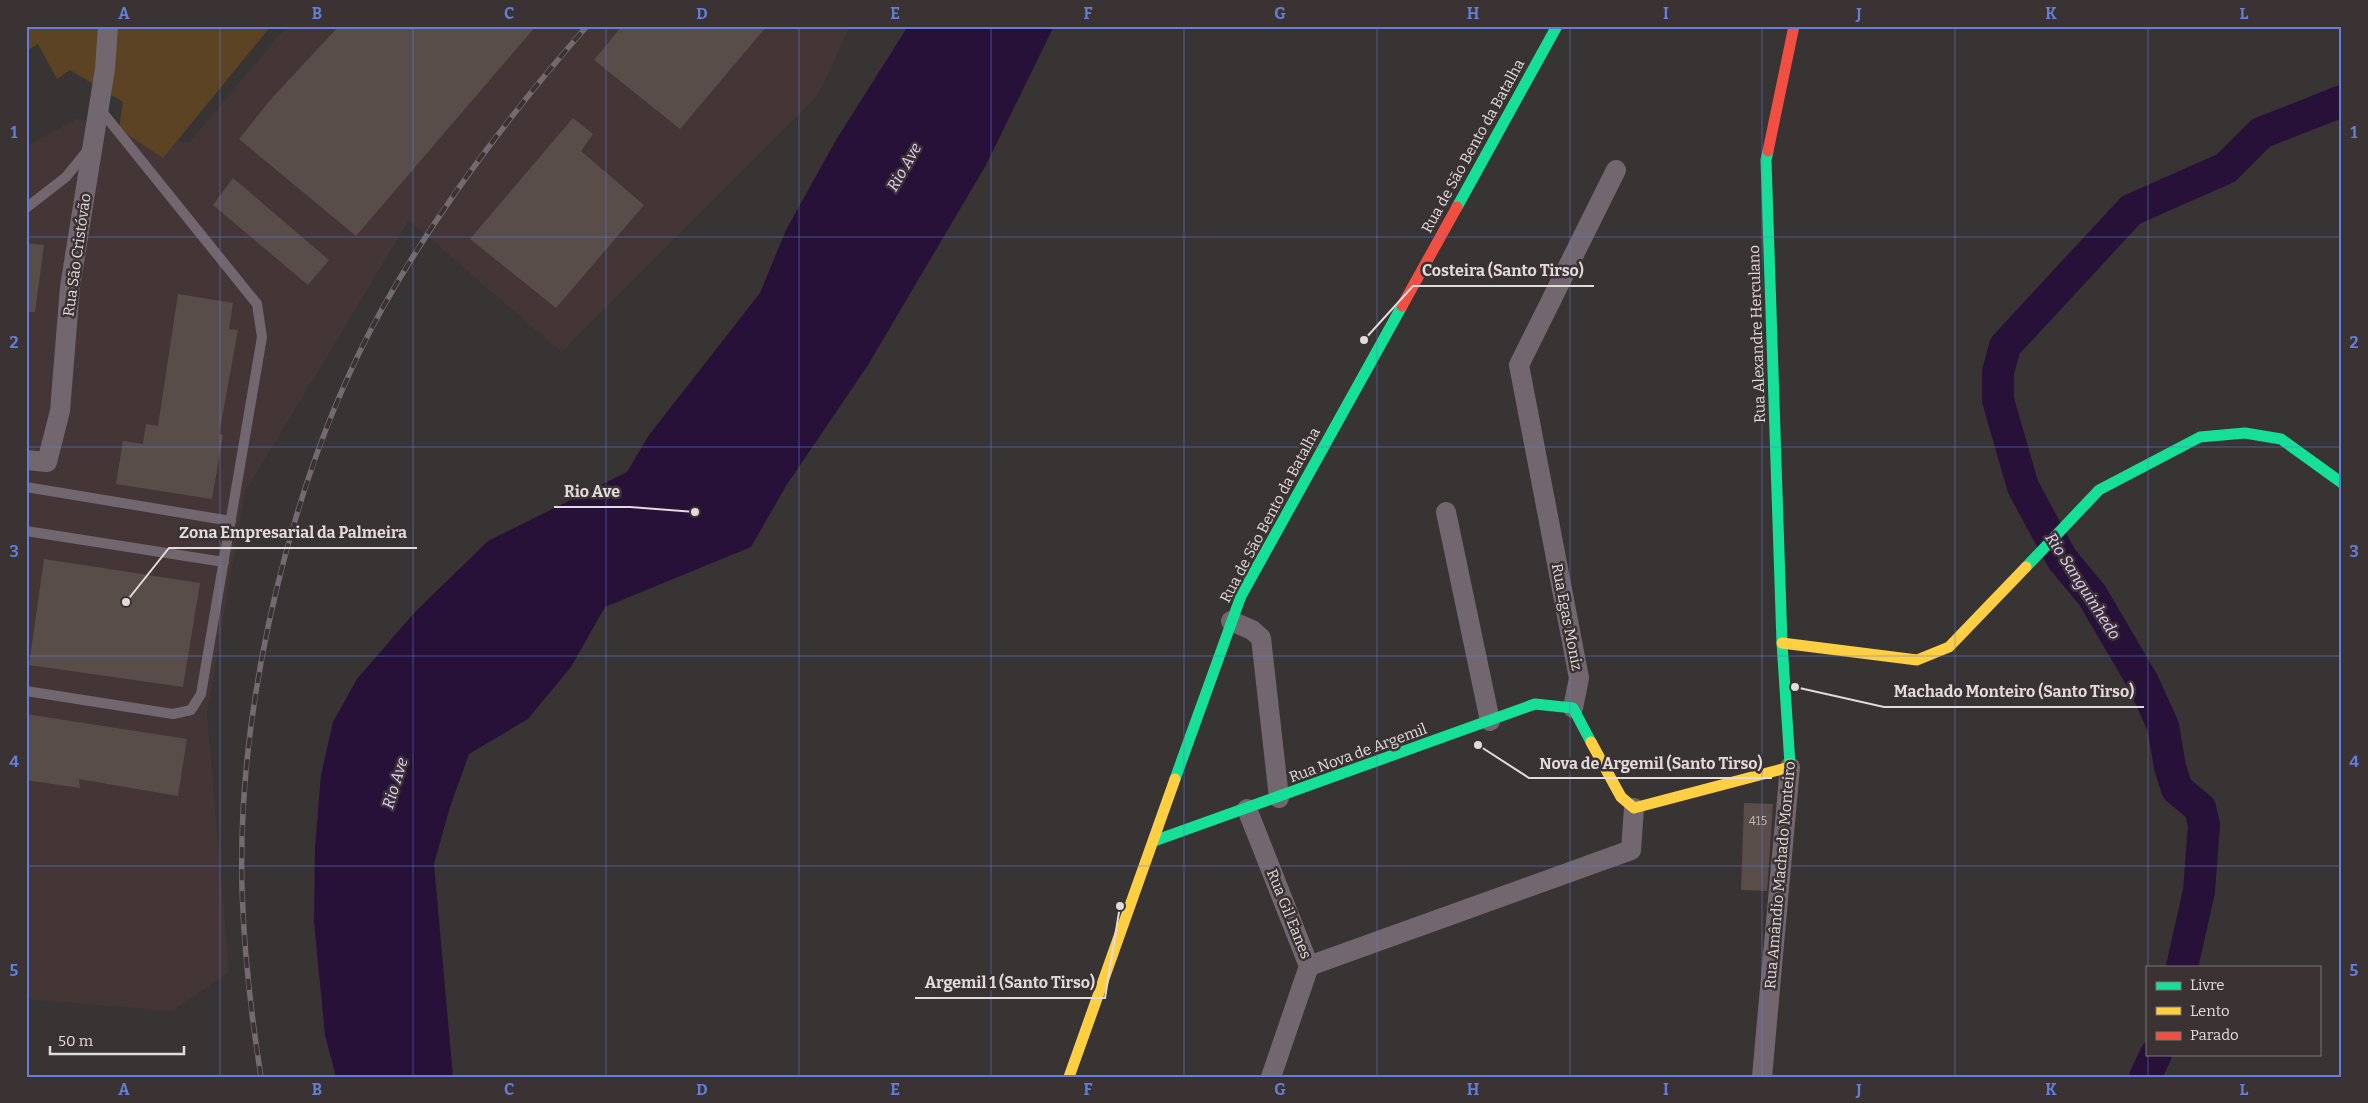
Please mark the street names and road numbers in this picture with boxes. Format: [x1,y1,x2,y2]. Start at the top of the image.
street label: Rua de São Bento da Batalha [1418,56,1528,236]
street label: Rua São Cristóvão [59,192,95,318]
street label: Rua Alexandre Herculano [1745,245,1769,423]
street label: Rua de São Bento da Batalha [1216,424,1324,606]
street label: Rua Egas Moniz [1548,562,1586,672]
street label: Rua Nova de Argemil [1287,720,1429,786]
street label: Rua Amândio Machado Monteiro [1761,760,1799,990]
street label: Rua Gil Eanes [1263,867,1315,961]

